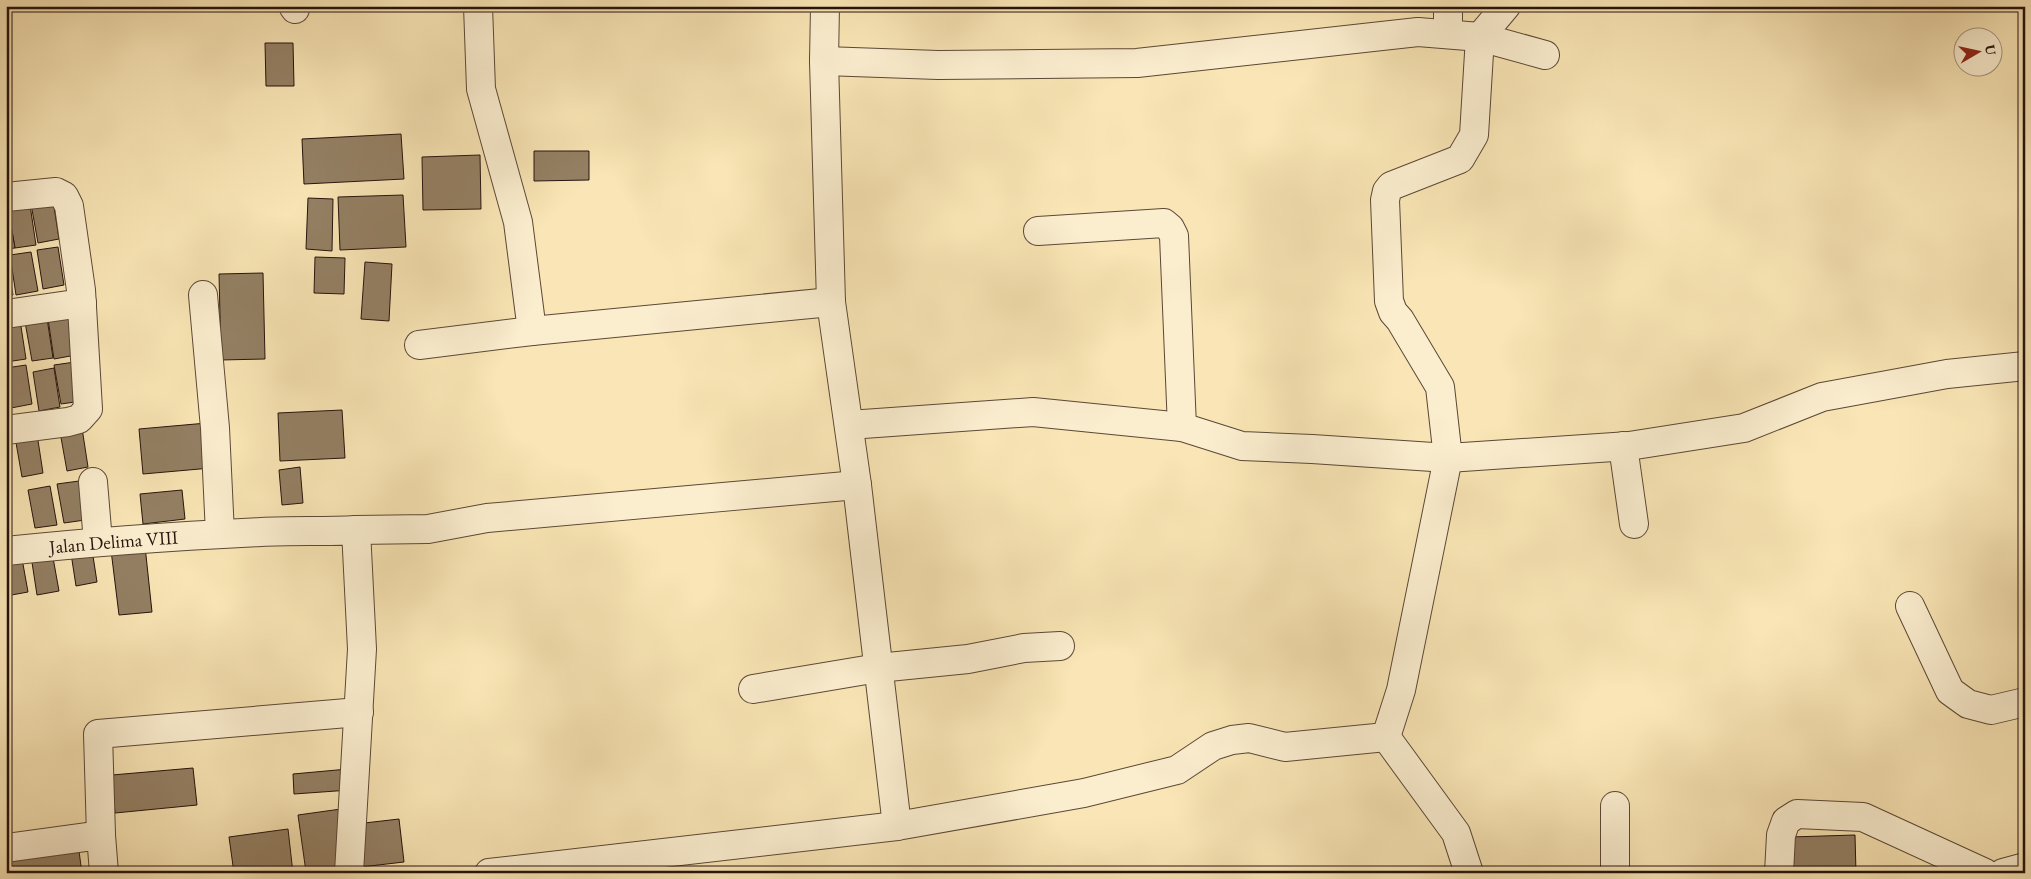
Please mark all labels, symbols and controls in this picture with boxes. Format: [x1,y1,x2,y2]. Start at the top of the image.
north arrow [1954,28,2004,78]
text: U [1981,43,2001,57]
street label: Jalan Delima VIII [46,524,179,559]

